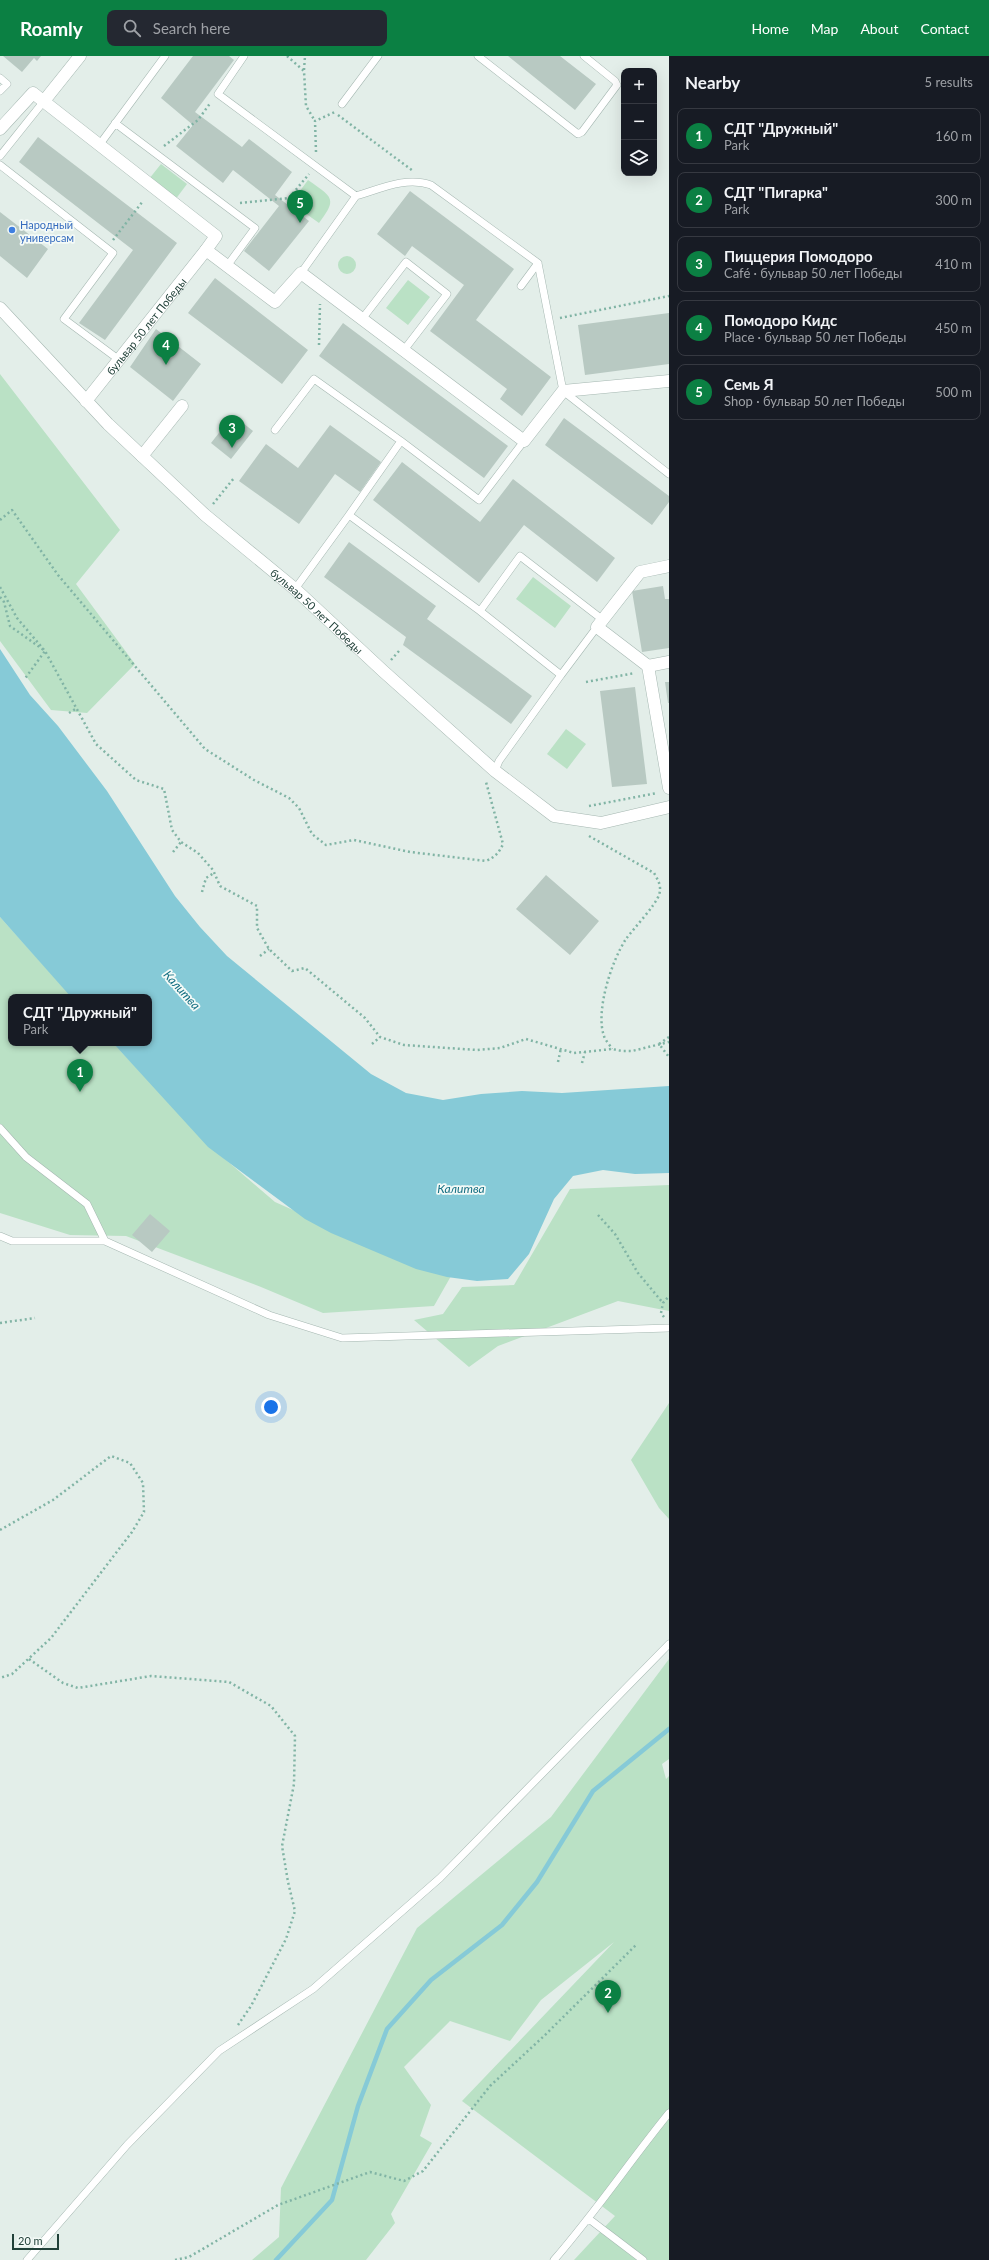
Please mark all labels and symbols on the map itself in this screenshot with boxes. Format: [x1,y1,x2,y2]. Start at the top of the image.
pin: 5 [287,190,313,223]
place label: Народный универсам [20,218,74,244]
marker: Народный универсам [7,225,17,235]
street label: бульвар 50 лет Победы [103,275,188,377]
pin: 4 [153,332,179,365]
pin: 3 [219,415,245,448]
street label: бульвар 50 лет Победы [268,565,366,656]
water label: Калитва [161,967,203,1013]
pin: 1 [67,1059,93,1092]
water label: Калитва [437,1181,485,1196]
your location [261,1397,281,1417]
pin: 2 [595,1980,621,2013]
scale bar [12,2232,59,2251]

